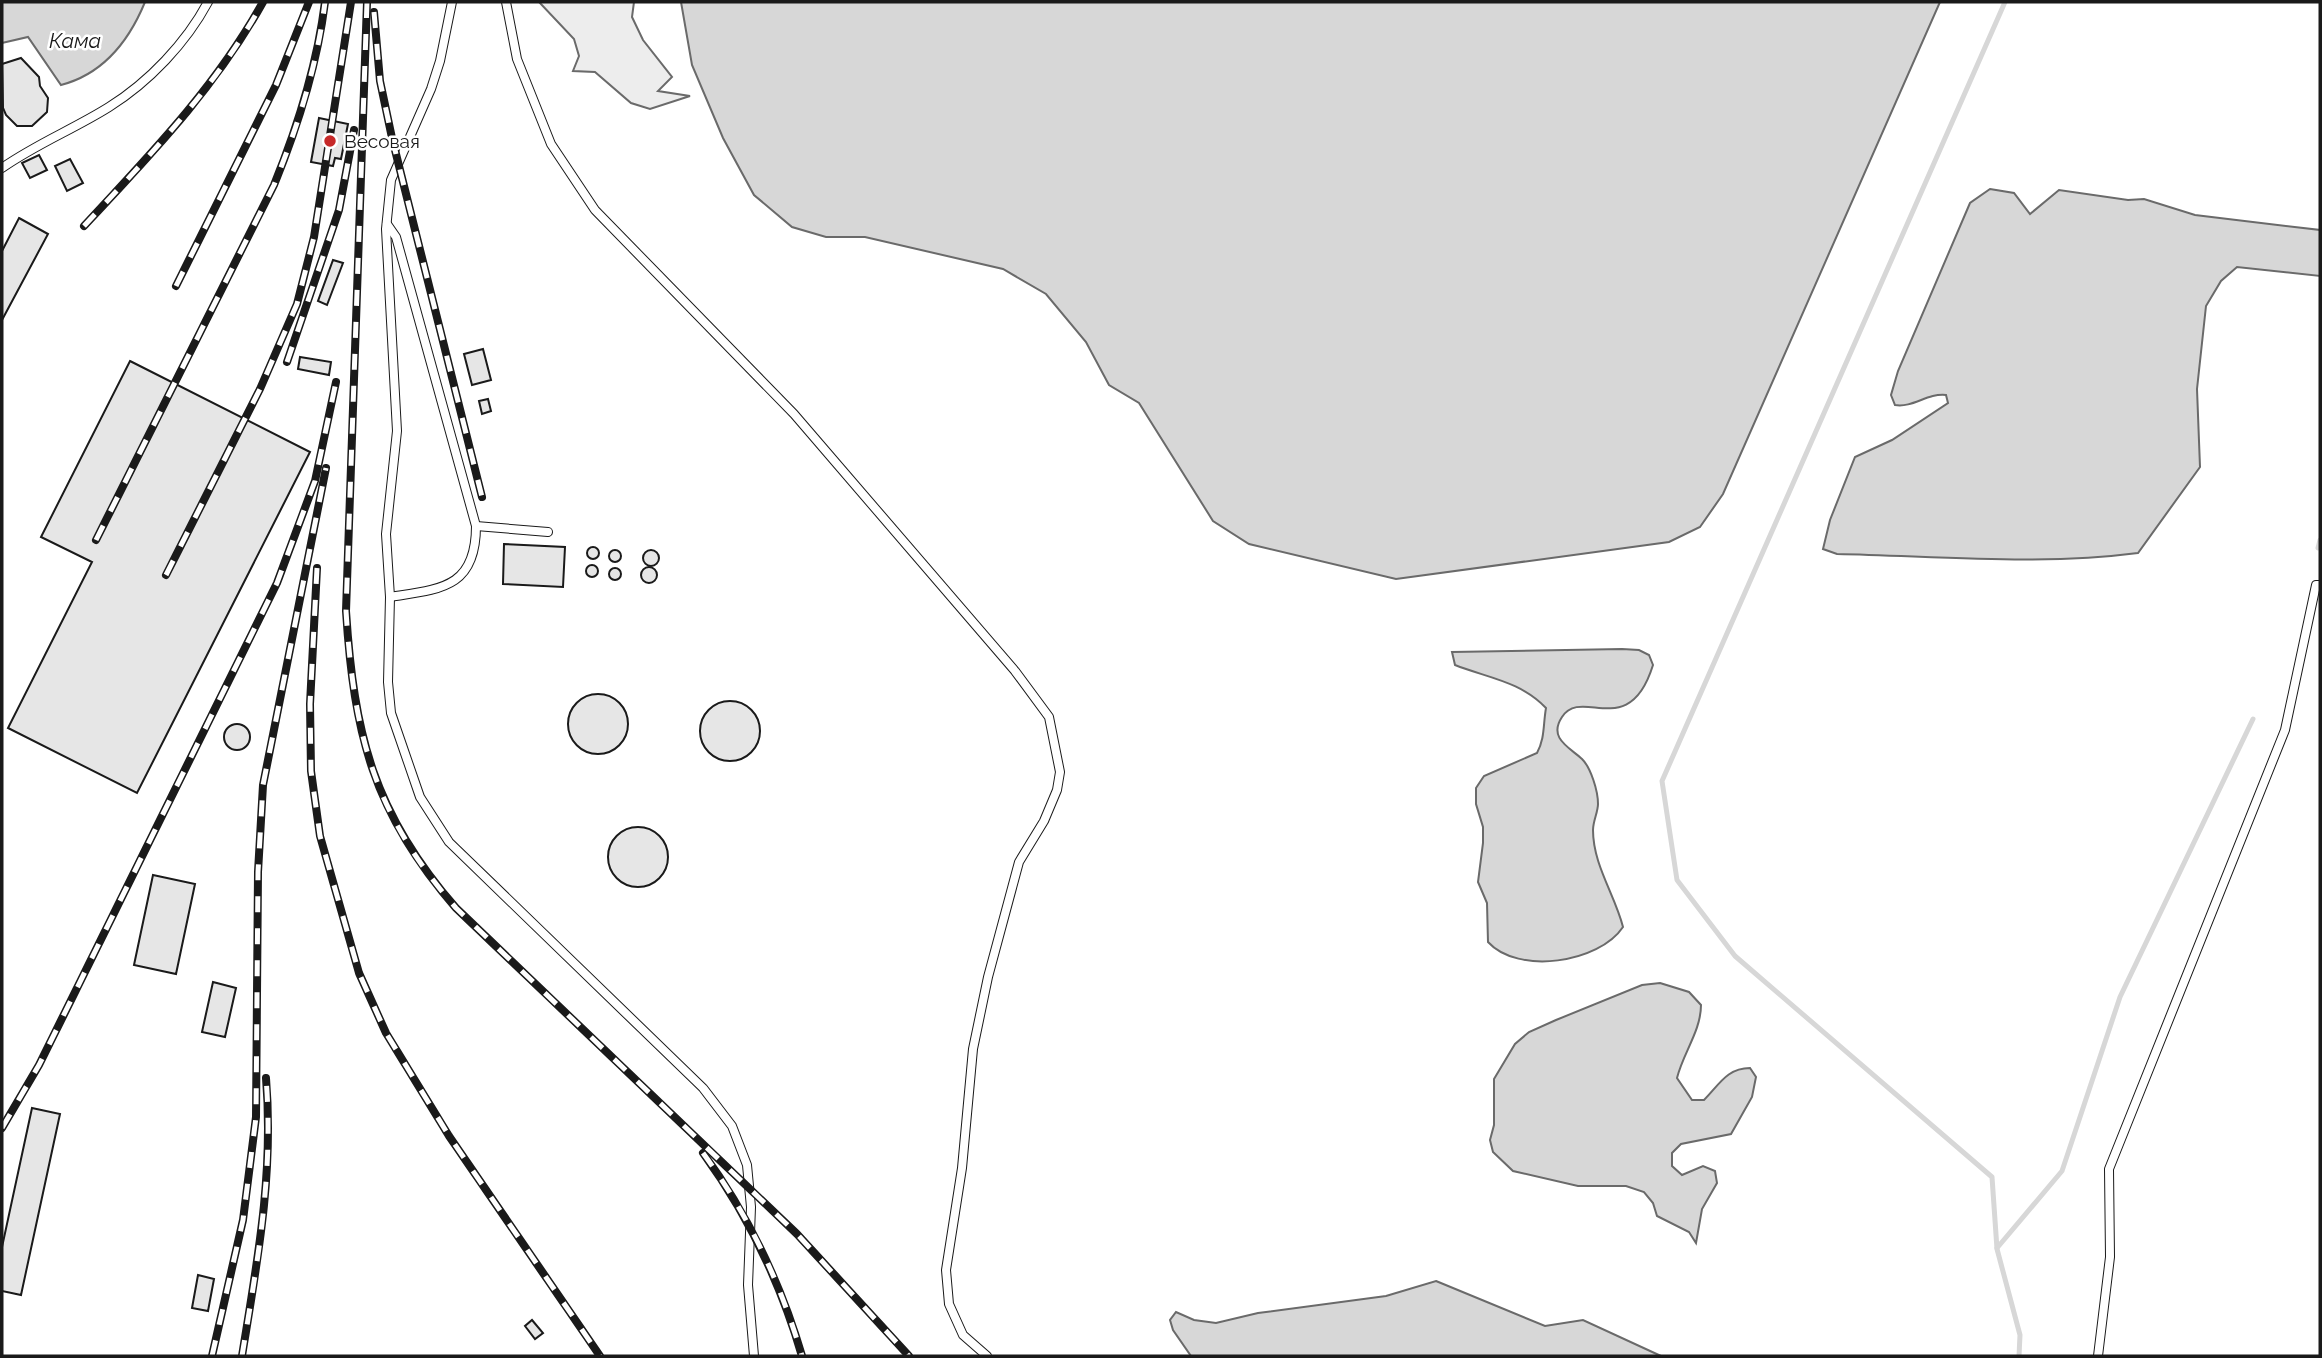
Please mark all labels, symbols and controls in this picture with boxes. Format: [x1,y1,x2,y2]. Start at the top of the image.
water label: Кама [49,28,101,53]
place label: Весовая [344,130,420,152]
marker: Весовая [322,133,338,149]

